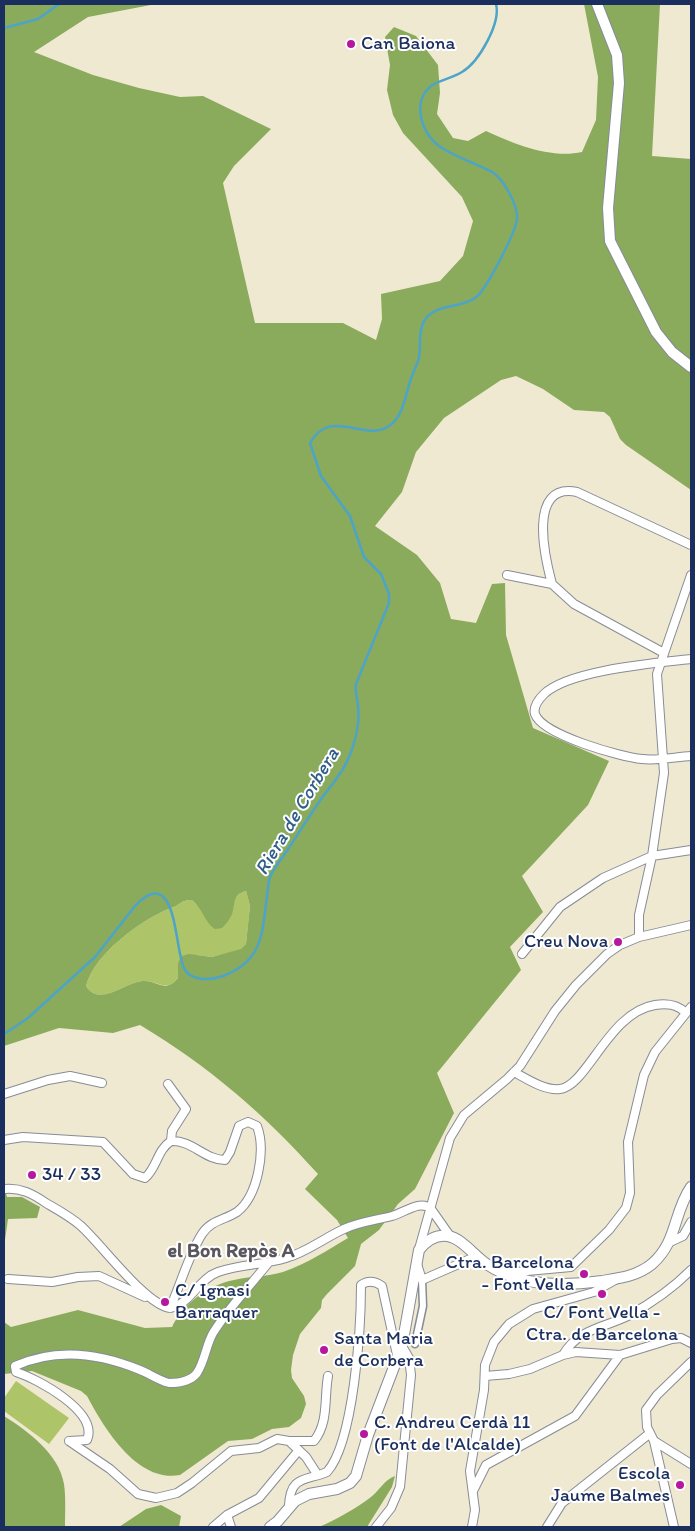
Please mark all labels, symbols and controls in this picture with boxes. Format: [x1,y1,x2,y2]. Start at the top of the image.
place label: Can Baiona [361,33,455,55]
marker: Can Baiona [345,38,357,50]
water label: Riera de Corbera [251,744,345,880]
place label: Creu Nova [524,931,608,953]
marker: Creu Nova [612,936,624,948]
place label: 34 / 33 [42,1164,101,1186]
marker: 34 / 33 [26,1169,38,1181]
district label: el Bon Repòs A [167,1240,295,1264]
place label: Ctra. Barcelona - Font Vella [446,1252,574,1296]
marker: Ctra. Barcelona - Font Vella [578,1268,590,1280]
place label: C/ Ignasi Barraquer [175,1280,258,1324]
marker: C/ Font Vella - Ctra. de Barcelona [596,1288,608,1300]
marker: C/ Ignasi Barraquer [159,1296,171,1308]
place label: C/ Font Vella - Ctra. de Barcelona [526,1302,678,1346]
place label: Santa Maria de Corbera [334,1328,433,1372]
marker: Santa Maria de Corbera [318,1344,330,1356]
place label: C. Andreu Cerdà 11 (Font de l'Alcalde) [374,1412,530,1456]
marker: C. Andreu Cerdà 11 (Font de l'Alcalde) [358,1428,370,1440]
place label: Escola Jaume Balmes [551,1463,670,1507]
marker: Escola Jaume Balmes [674,1479,686,1491]

